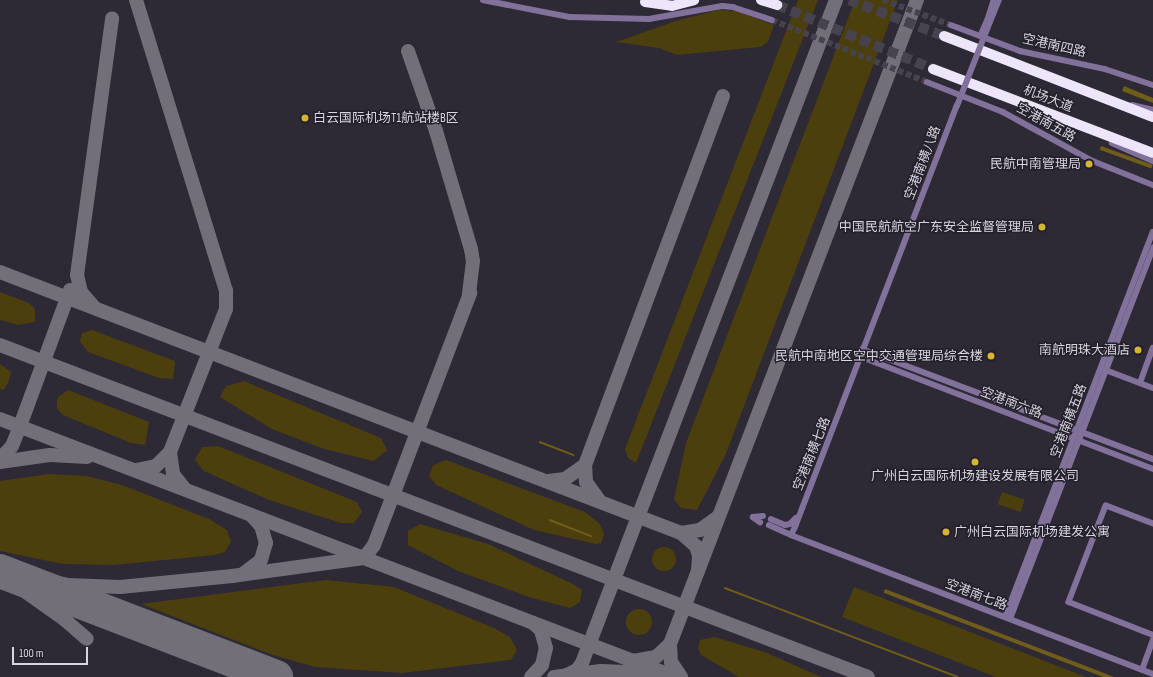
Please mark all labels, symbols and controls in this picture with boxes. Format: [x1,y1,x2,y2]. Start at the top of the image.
street label: 空港南四路 [1021,31,1087,61]
street label: 机场大道 [1021,82,1075,116]
street label: 空港南五路 [1014,100,1078,146]
place label: 白云国际机场T1航站楼B区 [313,110,459,126]
marker: 白云国际机场T1航站楼B区 [300,113,310,123]
street label: 空港南横八路 [902,124,944,202]
place label: 民航中南管理局 [990,156,1081,172]
marker: 民航中南管理局 [1084,159,1094,169]
place label: 中国民航航空广东安全监督管理局 [839,219,1034,235]
marker: 中国民航航空广东安全监督管理局 [1037,222,1047,232]
place label: 南航明珠大酒店 [1039,342,1130,358]
marker: 南航明珠大酒店 [1133,345,1143,355]
place label: 民航中南地区空中交通管理局综合楼 [775,348,983,364]
marker: 民航中南地区空中交通管理局综合楼 [986,351,996,361]
street label: 空港南横五路 [1048,382,1090,460]
street label: 空港南六路 [978,384,1044,422]
street label: 空港南横七路 [790,415,834,493]
marker: 广州白云国际机场建设发展有限公司 [970,457,980,467]
place label: 广州白云国际机场建设发展有限公司 [871,468,1079,484]
place label: 广州白云国际机场建发公寓 [954,524,1110,540]
marker: 广州白云国际机场建发公寓 [941,527,951,537]
street label: 空港南七路 [943,576,1009,614]
scale bar [14,639,90,665]
text: 100 m [19,646,44,661]

